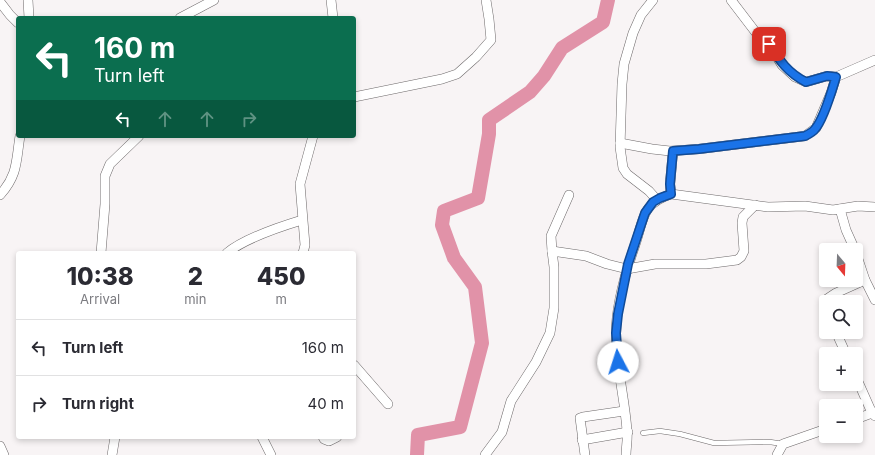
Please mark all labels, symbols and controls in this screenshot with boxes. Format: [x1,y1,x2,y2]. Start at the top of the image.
pin [752,27,786,61]
text: 160 m [94,31,175,65]
icon: left [28,32,80,84]
icon: arrive [758,33,780,55]
text: Turn left [94,65,164,86]
icon: left [112,108,134,130]
icon: ahead [154,108,176,130]
icon: ahead [196,108,218,130]
icon: right [238,108,260,130]
north arrow [819,243,863,287]
map controls [819,243,863,443]
text: 10:38 [66,262,134,291]
text: 2 [188,262,203,291]
text: 450 [257,262,306,291]
text: Arrival [80,291,120,307]
text: min [184,291,206,307]
text: m [275,291,287,307]
button: search [819,295,863,339]
icon: left [28,337,50,359]
text: Turn left [62,338,123,357]
text: 160 m [302,338,344,357]
position arrow [597,341,639,383]
button: + [819,347,863,391]
icon: right [28,393,50,415]
text: Turn right [62,394,134,413]
text: 40 m [307,394,344,413]
button: − [819,399,863,443]

